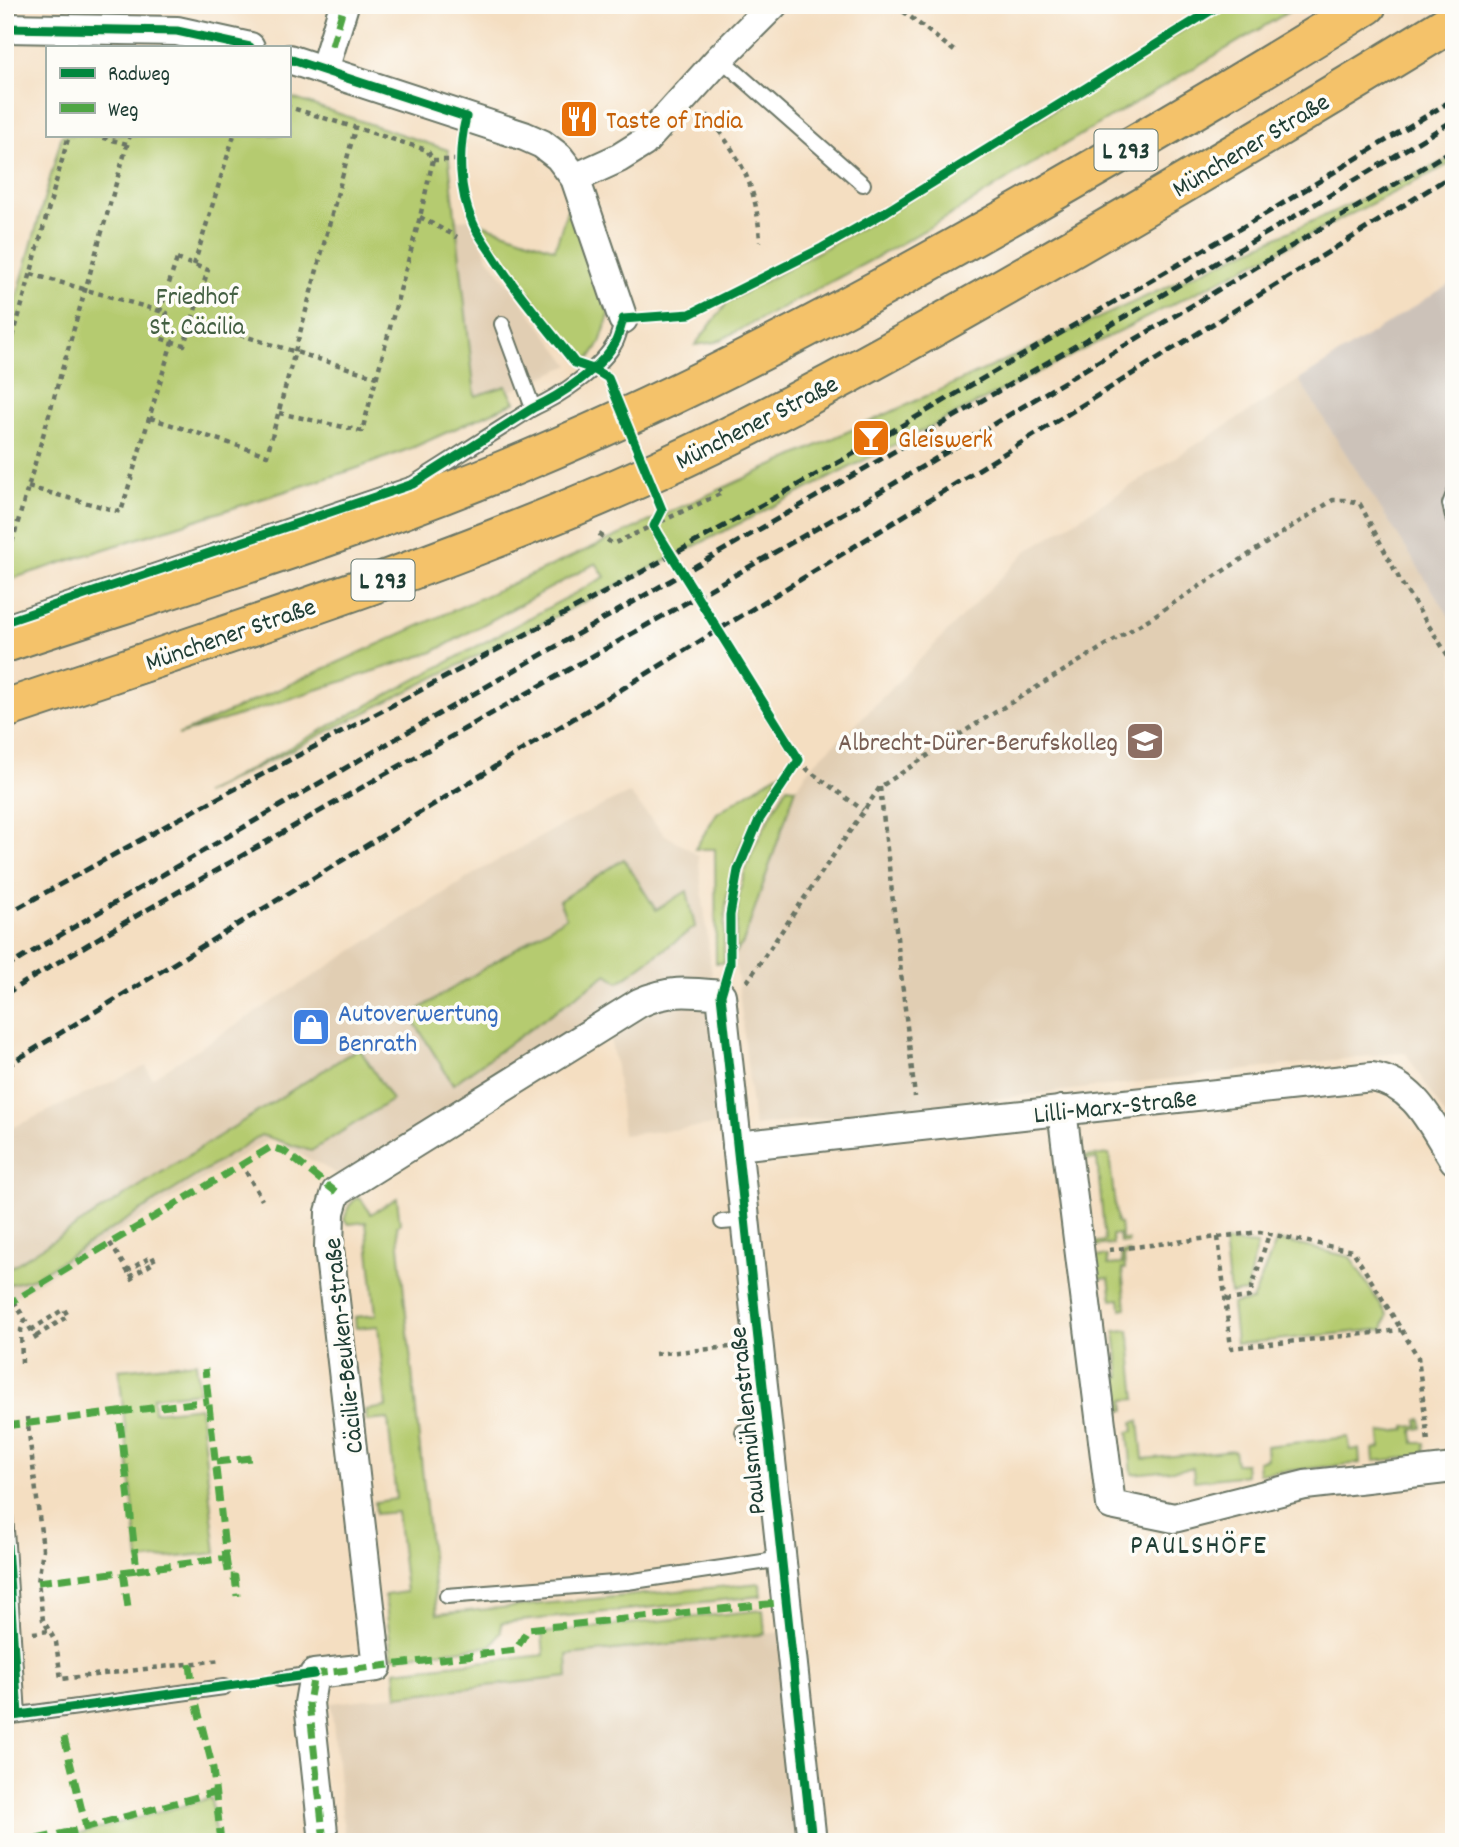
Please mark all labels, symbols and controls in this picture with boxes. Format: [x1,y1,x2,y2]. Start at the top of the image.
legend [46,46,290,136]
text: Radweg [108,61,170,91]
street label: Münchener Straße [1166,85,1338,209]
text: Weg [108,97,139,127]
restaurant icon: Taste of India [558,98,600,140]
place label: Taste of India [606,104,743,141]
road number: L 293 [1094,130,1158,170]
park label: Friedhof St. Cäcilia [149,280,246,347]
street label: Münchener Straße [670,367,845,481]
bar icon: Gleiswerk [850,417,892,459]
place label: Gleiswerk [898,423,993,460]
road number: L 293 [352,560,414,600]
street label: Münchener Straße [141,590,321,683]
school or university icon: Albrecht-Dürer-Berufskolleg [1124,720,1166,762]
place label: Albrecht-Dürer-Berufskolleg [838,726,1118,763]
place label: Autoverwertung Benrath [338,997,499,1064]
shop icon: Autoverwertung Benrath [290,1006,332,1048]
street label: Lilli-Marx-Straße [1032,1082,1199,1135]
street label: Cäcilie-Beuken-Straße [316,1236,375,1455]
street label: Paulsmühlenstraße [721,1325,778,1517]
district label: PAULSHÖFE [1130,1528,1268,1568]

